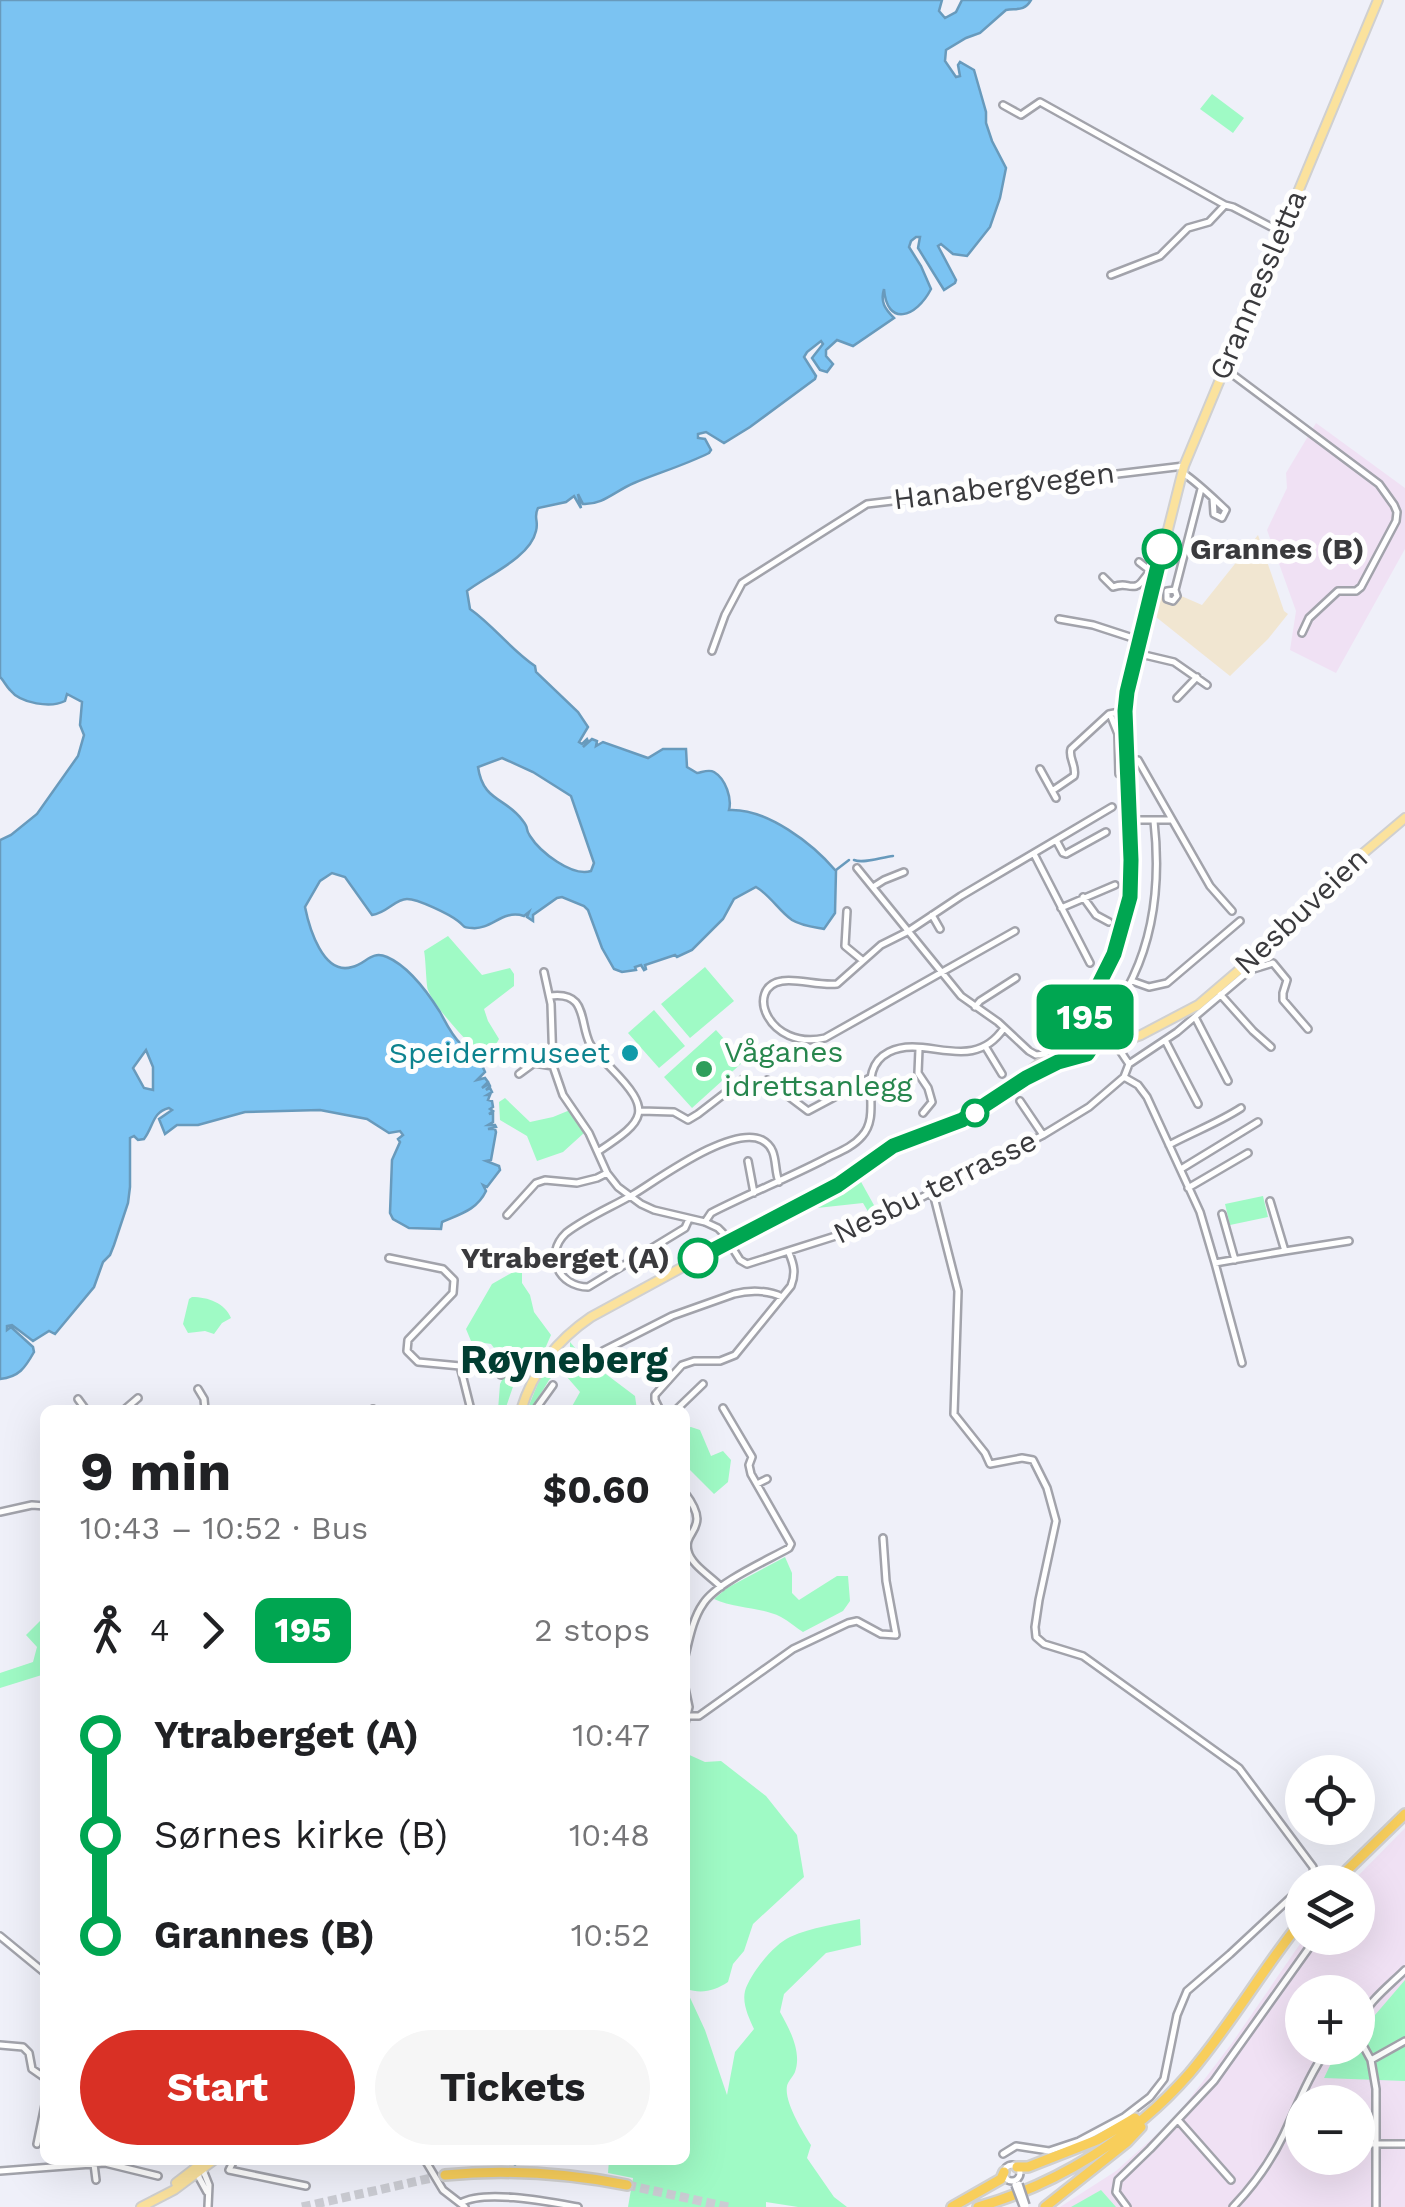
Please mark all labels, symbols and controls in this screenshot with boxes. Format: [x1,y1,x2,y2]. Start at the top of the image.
street label: Grannessletta [1202,185,1313,385]
street label: Hanabergvegen [891,455,1117,516]
marker: Grannes (B) [1143,530,1181,568]
place label: Grannes (B) [1190,531,1364,566]
street label: Nesbuveien [1227,840,1374,981]
line badge: 195 [1028,984,1142,1050]
text: 195 [1057,996,1113,1038]
place label: Våganes idrettsanlegg [724,1034,912,1103]
place label: Speidermuseet [389,1035,610,1070]
marker: Speidermuseet [619,1042,641,1064]
marker: Våganes idrettsanlegg [693,1058,715,1080]
unlabelled marker [962,1100,988,1126]
street label: Nesbu terrasse [827,1122,1042,1251]
marker: Ytraberget (A) [679,1239,717,1277]
place label: Ytraberget (A) [461,1240,670,1275]
district label: Røyneberg [460,1336,669,1383]
text: 9 min [80,1439,231,1503]
text: $0.60 [543,1468,650,1512]
text: 10:43 – 10:52 · Bus [80,1509,368,1547]
icon: walk [80,1603,135,1658]
icon: forward [185,1603,240,1658]
text: 195 [275,1609,331,1651]
text: 4 [150,1611,170,1649]
text: 2 stops [534,1611,650,1649]
text: Ytraberget (A) [154,1713,419,1757]
text: 10:47 [572,1716,650,1754]
map controls [1285,1755,1375,2175]
button: locate [1285,1755,1375,1845]
text: Sørnes kirke (B) [154,1813,448,1857]
text: 10:48 [569,1816,650,1854]
button: layers [1285,1865,1375,1955]
text: Grannes (B) [154,1913,375,1957]
text: 10:52 [571,1916,650,1954]
button: + [1285,1975,1375,2065]
button: Start [80,2030,355,2145]
button: Tickets [375,2030,650,2145]
button: − [1285,2085,1375,2175]

